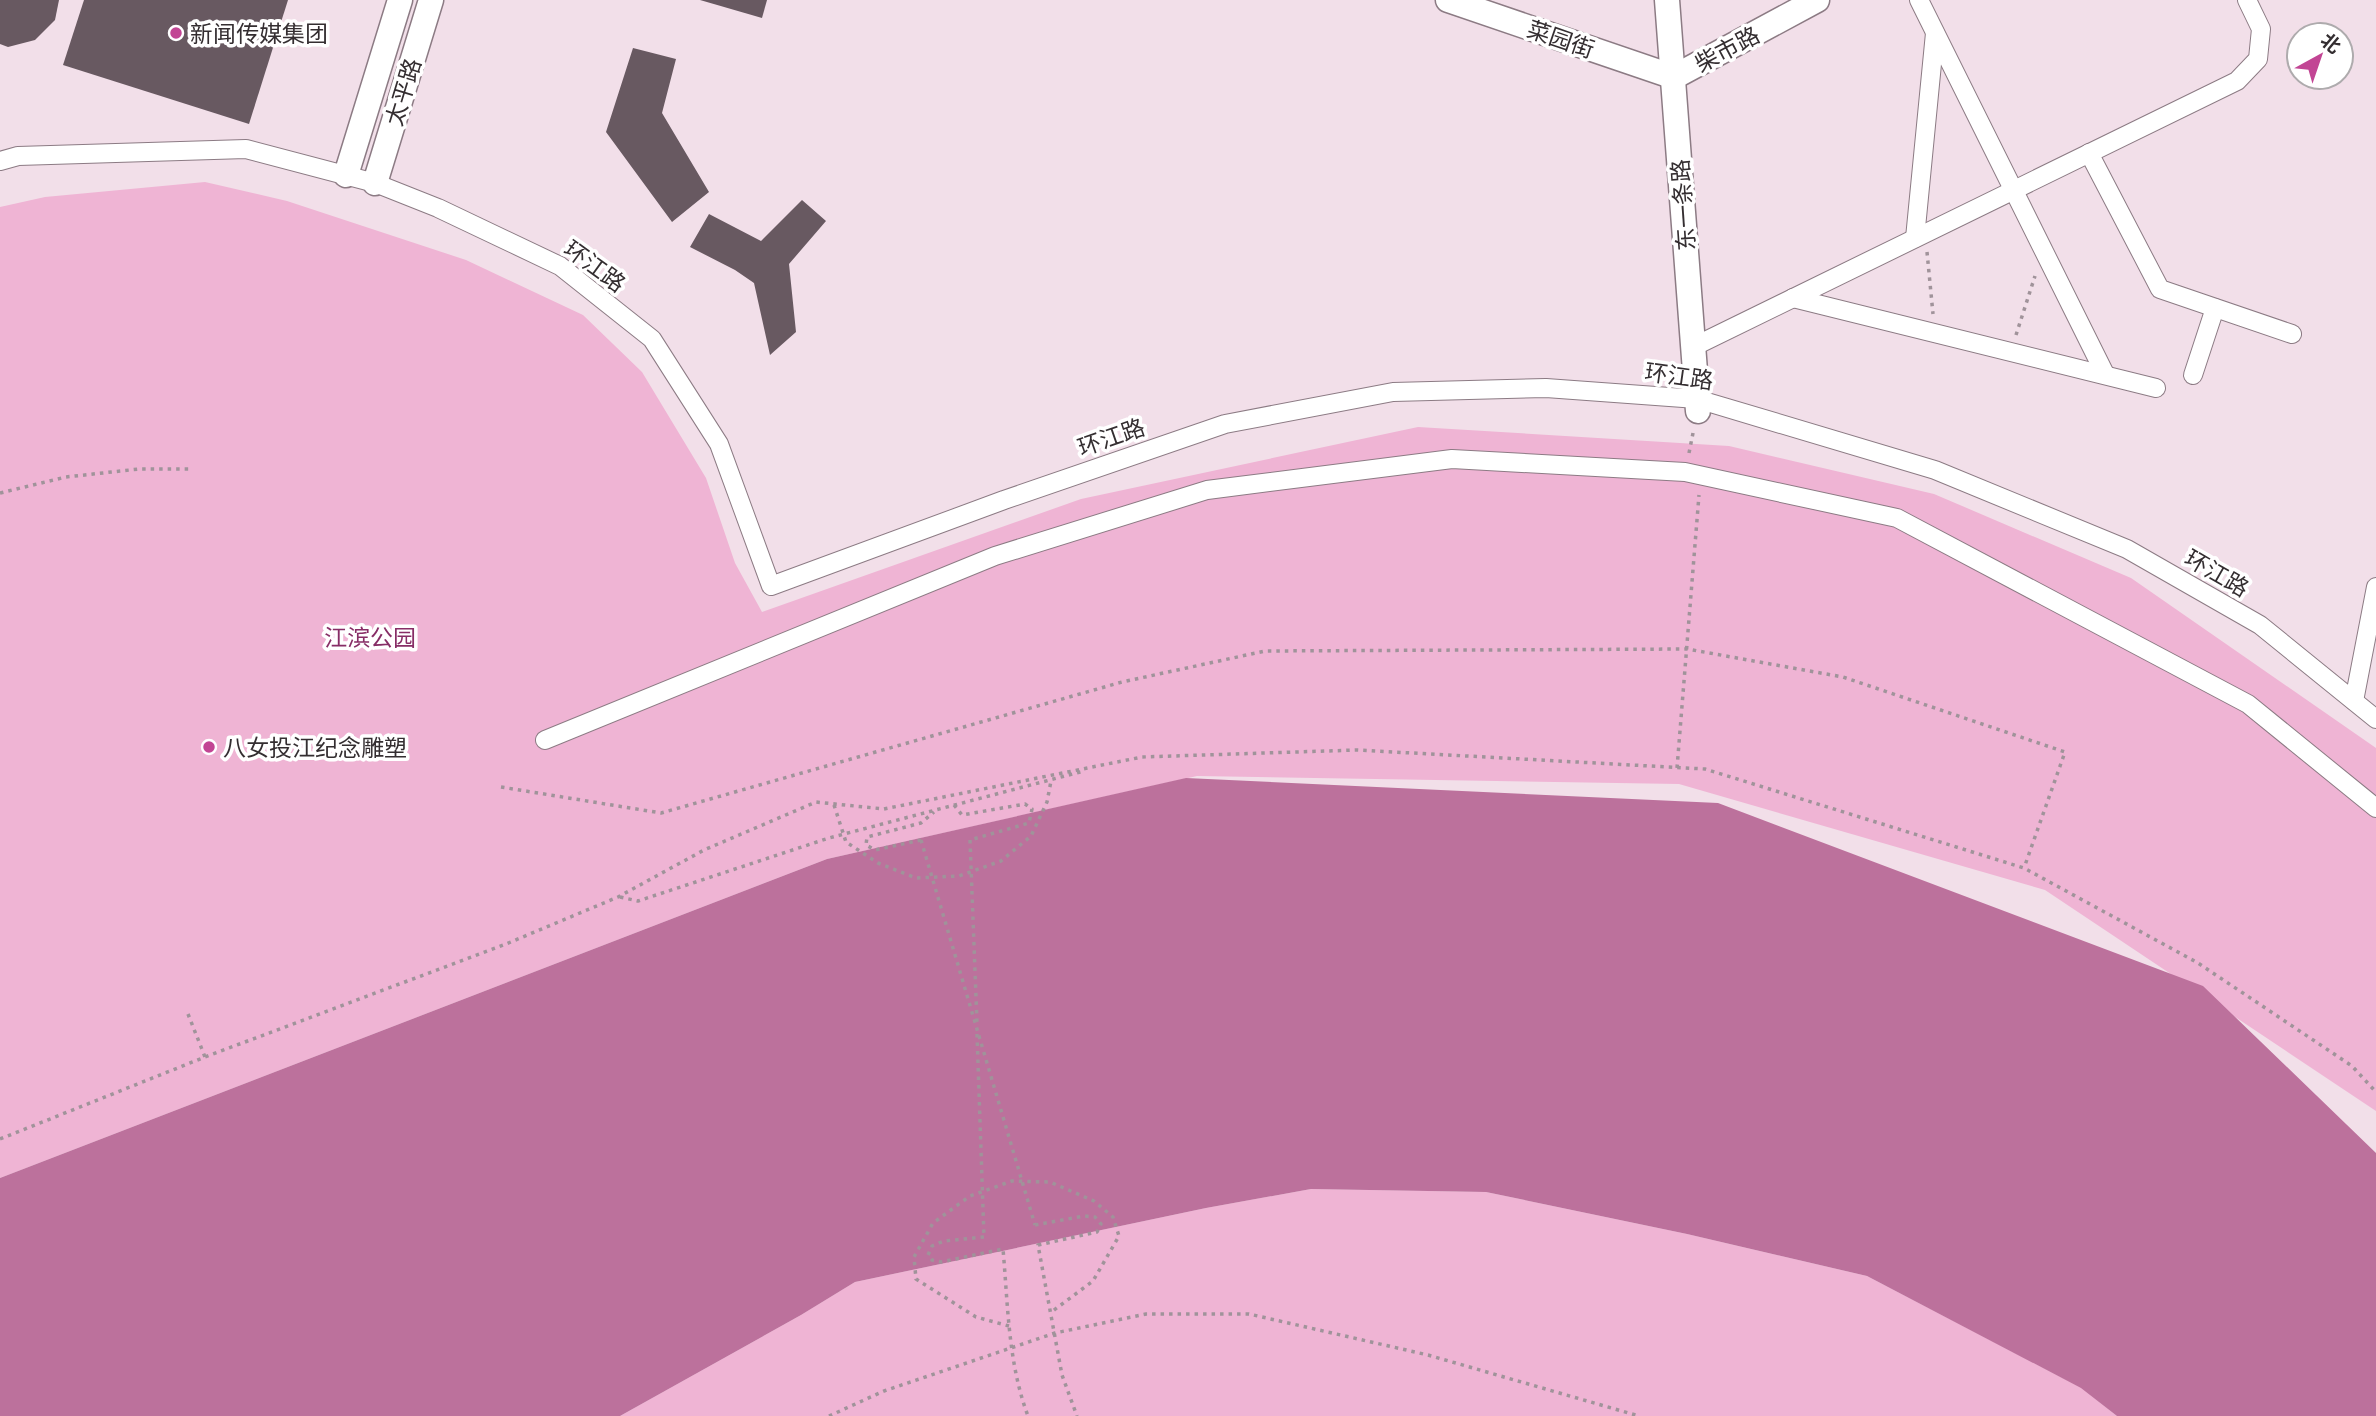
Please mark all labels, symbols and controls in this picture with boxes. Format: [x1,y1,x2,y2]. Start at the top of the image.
street label: 菜园街 [1524,14,1598,64]
place label: 新闻传媒集团 [190,19,328,48]
street label: 柴市路 [1690,20,1764,78]
north arrow [2285,21,2355,91]
marker: 新闻传媒集团 [168,25,184,41]
text: 北 [2316,28,2346,58]
street label: 太平路 [379,55,427,129]
street label: 东一条路 [1665,158,1701,252]
street label: 环江路 [559,234,631,298]
street label: 环江路 [1643,357,1715,395]
street label: 环江路 [1074,412,1148,462]
street label: 环江路 [2180,543,2254,603]
park label: 江滨公园 [324,623,416,652]
place label: 八女投江纪念雕塑 [223,733,407,762]
marker: 八女投江纪念雕塑 [201,739,217,755]

